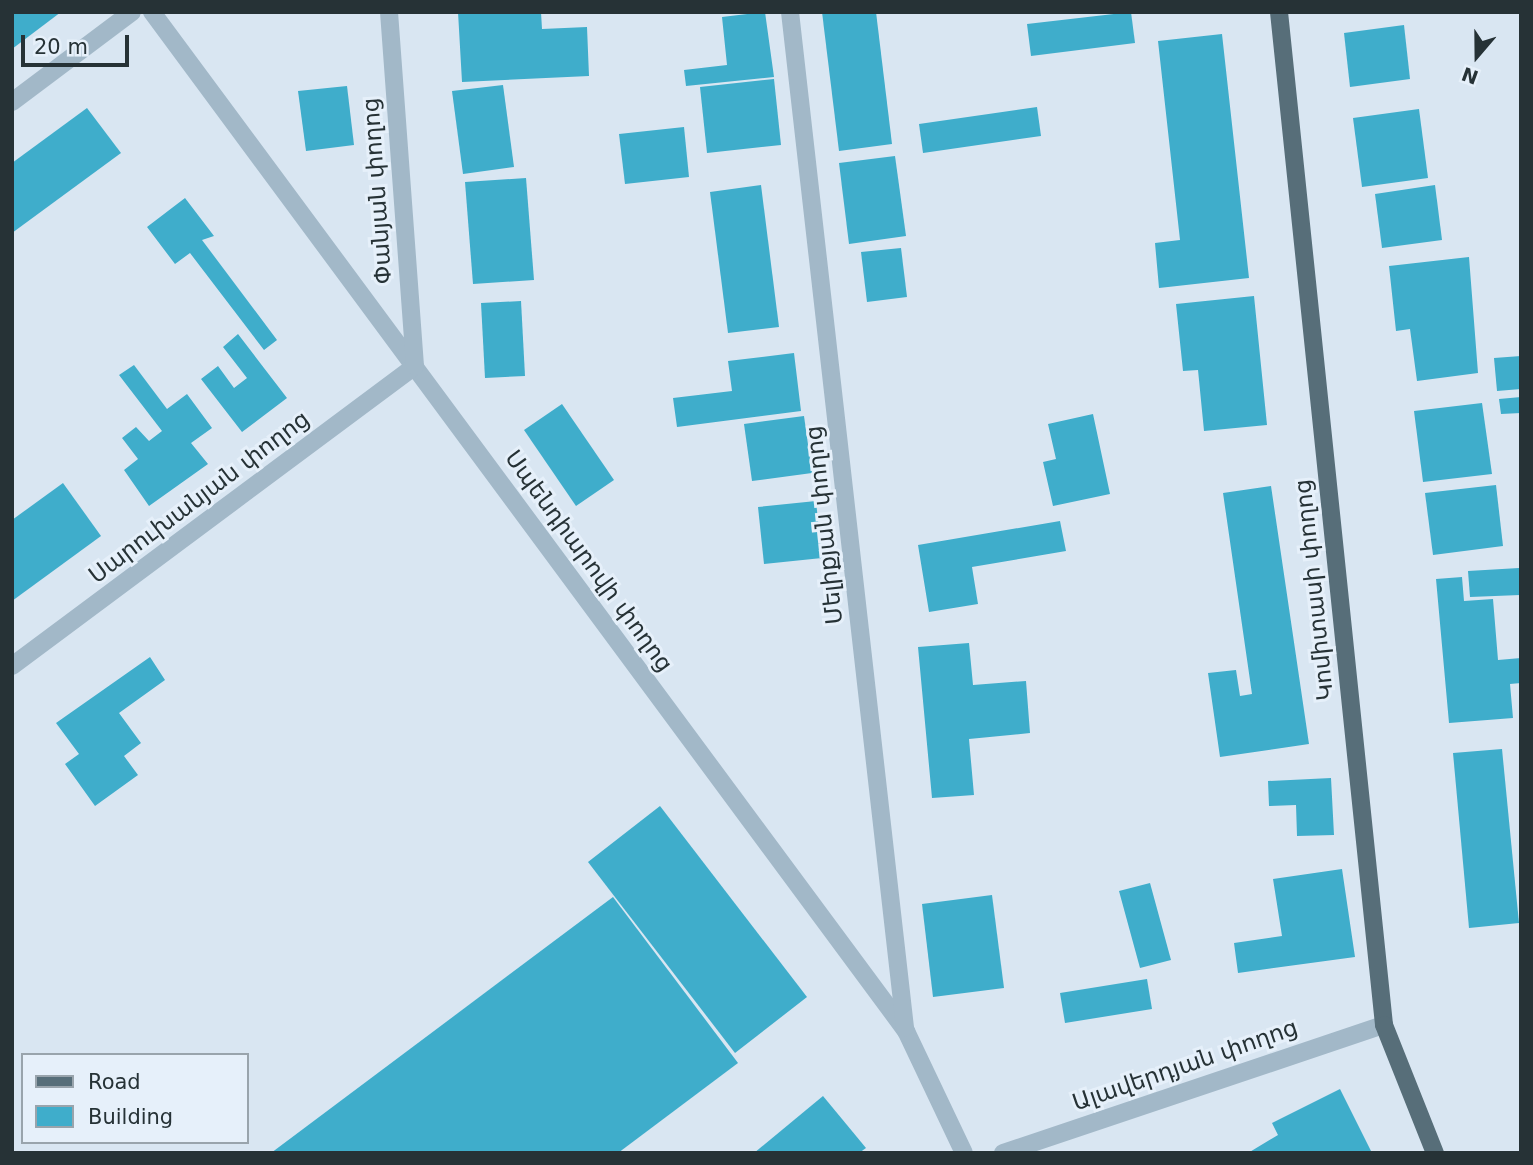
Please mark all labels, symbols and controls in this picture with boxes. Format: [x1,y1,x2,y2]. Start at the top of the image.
scale bar [24,21,133,65]
north arrow [1442,21,1512,91]
text: 20 m [34,35,88,59]
text: N [1459,63,1481,89]
street label: Փանյան փողոց [357,97,397,285]
street label: Սարուխանյան փողոց [83,405,315,589]
street label: Մելիքյան փողոց [800,424,848,626]
street label: Սպենդիարովի փողոց [499,445,679,677]
street label: Կոմիտասի փողոց [1289,478,1339,702]
street label: Ալավերդյան փողոց [1069,1013,1301,1117]
legend [21,1053,248,1144]
text: Road [88,1070,141,1094]
text: Building [88,1105,173,1129]

